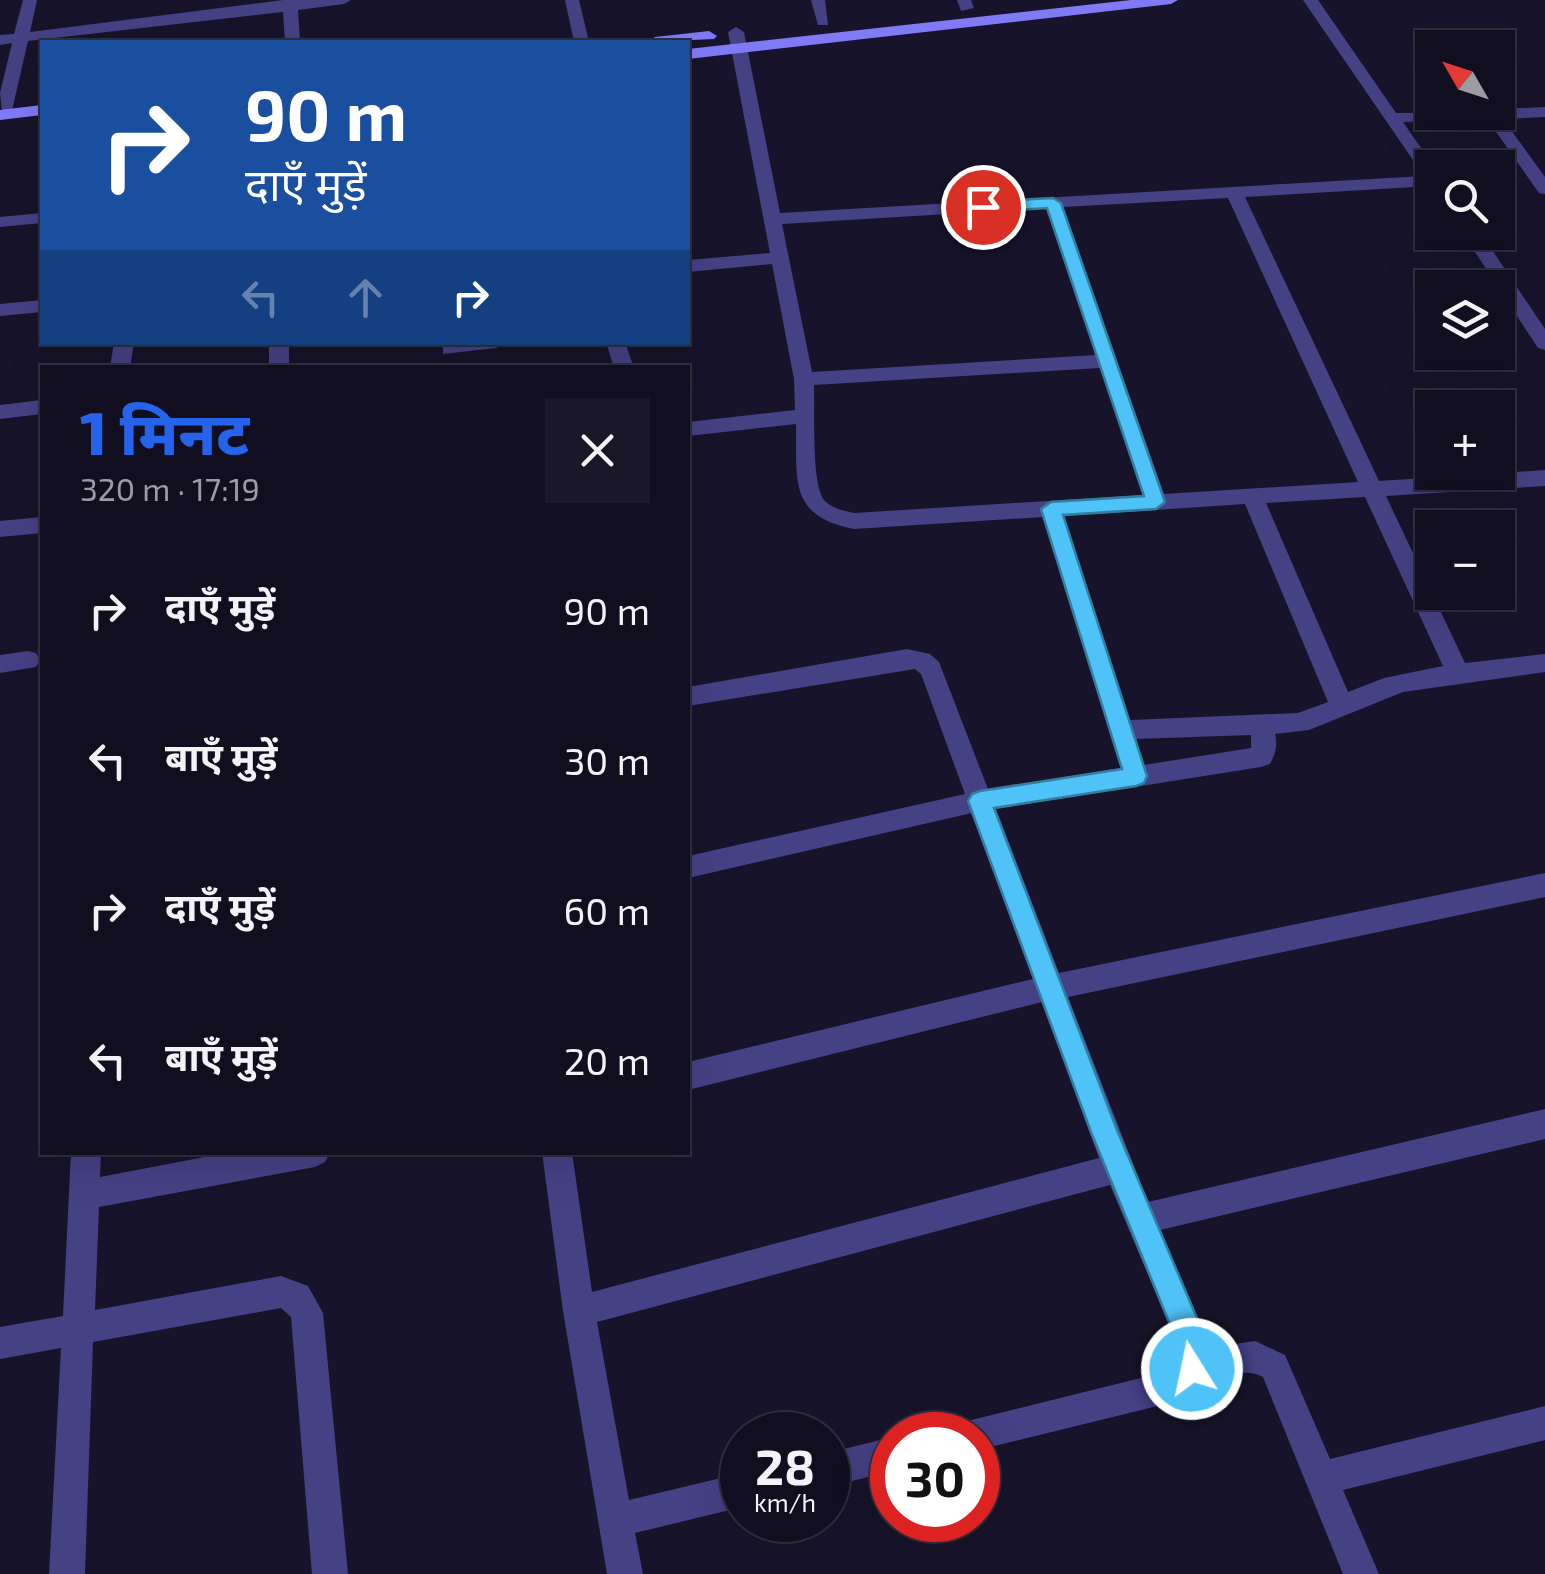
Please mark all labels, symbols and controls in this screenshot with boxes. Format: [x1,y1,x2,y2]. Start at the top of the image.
north arrow [1415,30,1515,130]
map controls [1415,30,1515,610]
text: 90 m [245,71,407,155]
icon: right [80,80,210,210]
button: search [1415,150,1515,250]
text: दाएँ मुड़ें [245,156,366,210]
pin [941,165,1026,250]
icon: arrive [956,180,1011,235]
icon: left [233,270,288,325]
icon: ahead [338,270,393,325]
icon: right [443,270,498,325]
button: layers [1415,270,1515,370]
button: + [1415,390,1515,490]
text: 1 मिनट [80,395,249,467]
button: close [545,398,650,503]
text: 320 m · 17:19 [80,469,260,507]
button: − [1415,510,1515,610]
icon: right [80,583,135,638]
text: दाएँ मुड़ें [165,583,275,629]
text: 90 m [564,587,650,633]
icon: left [80,733,135,788]
text: बाएँ मुड़ें [165,733,277,779]
text: 30 m [564,737,650,783]
icon: right [80,883,135,938]
text: दाएँ मुड़ें [165,883,275,929]
text: 60 m [564,887,650,933]
icon: left [80,1033,135,1088]
text: बाएँ मुड़ें [165,1033,277,1079]
text: 20 m [564,1037,650,1083]
position arrow [1140,1317,1244,1421]
speed limit sign: 30 [870,1412,1000,1542]
text: 28 [755,1435,815,1495]
text: km/h [754,1487,816,1517]

